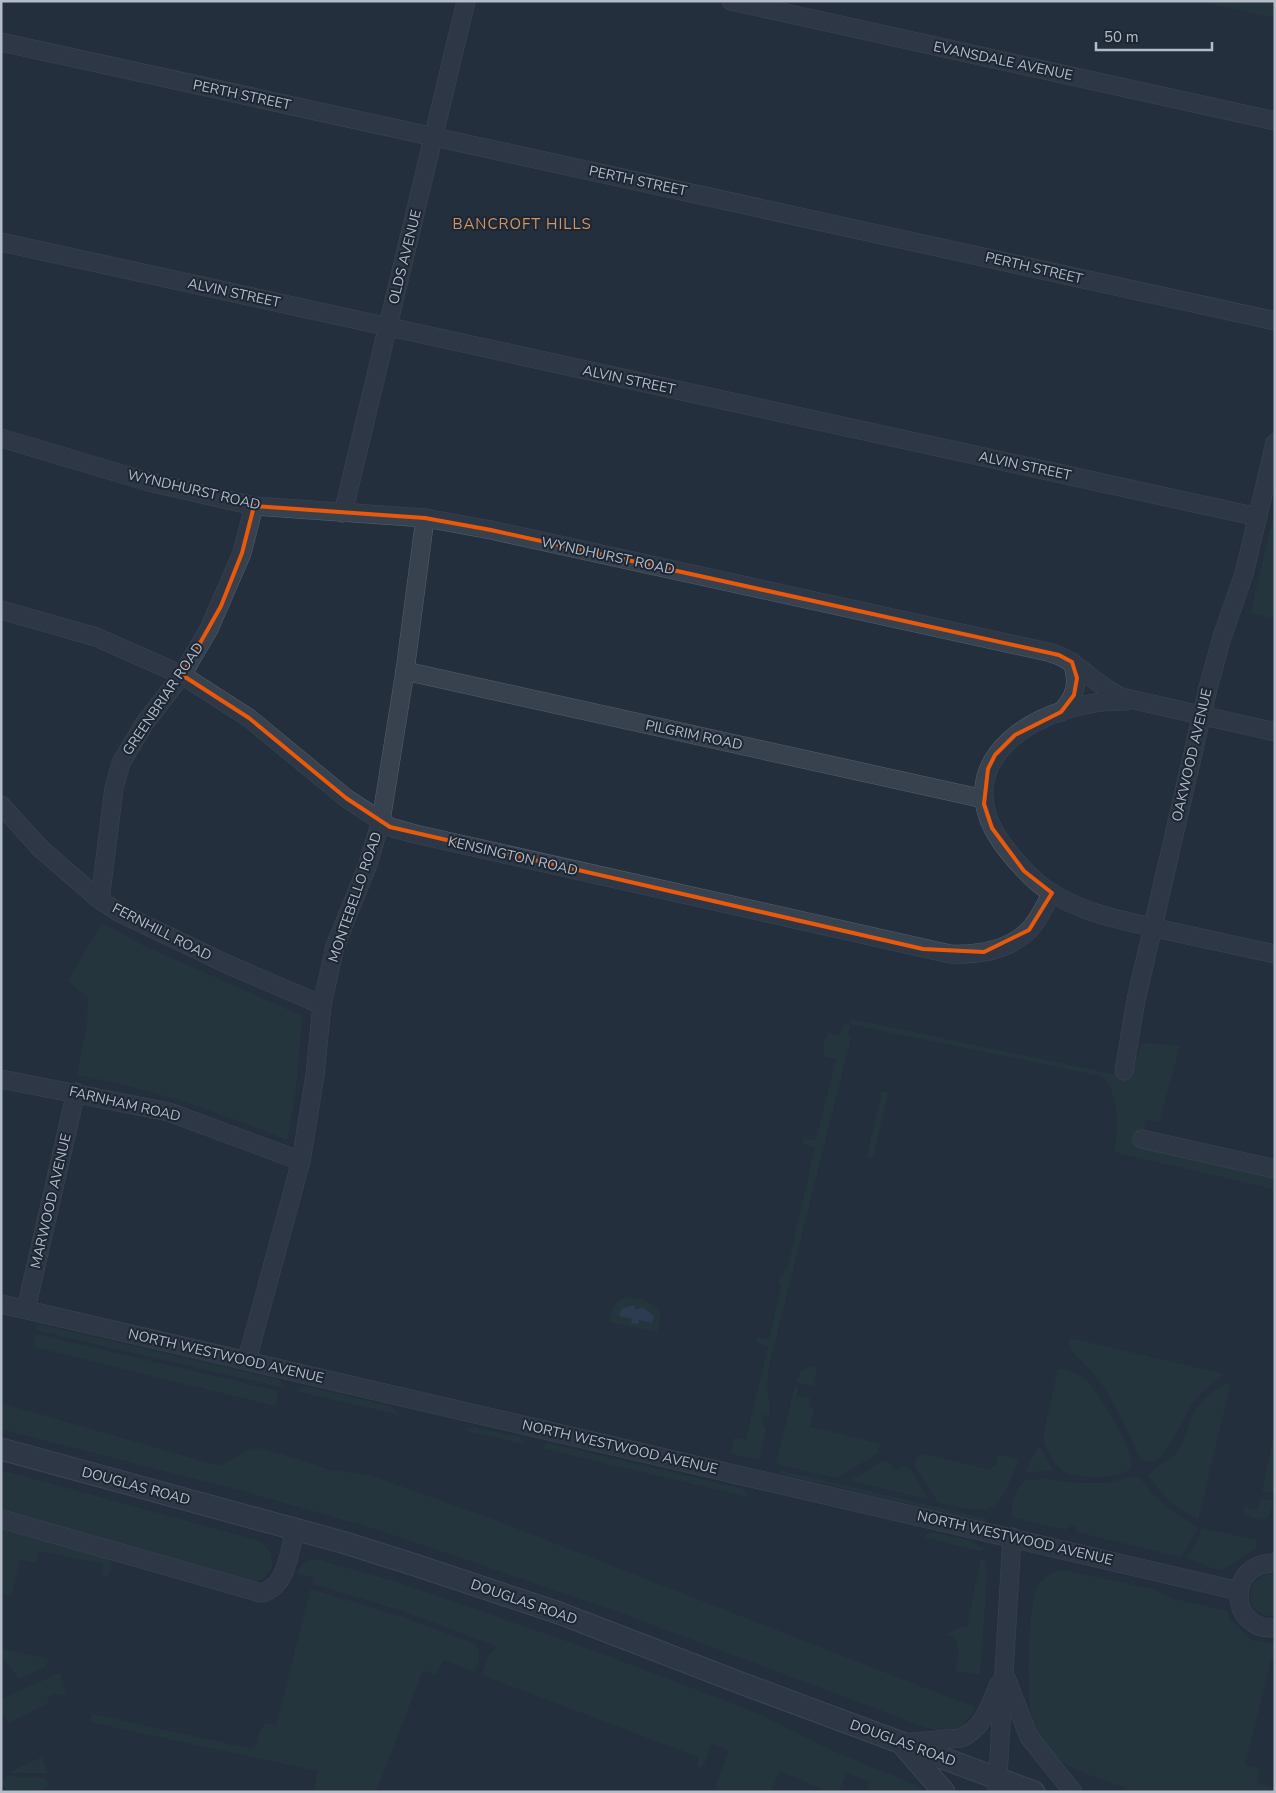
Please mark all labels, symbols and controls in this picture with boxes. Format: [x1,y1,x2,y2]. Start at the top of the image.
scale bar [1096,20,1212,52]
text: 50 m [1104,27,1139,47]
street label: EVANSDALE AVENUE [932,37,1074,85]
street label: PERTH STREET [191,75,293,115]
street label: PERTH STREET [587,161,689,201]
street label: OLDS AVENUE [384,208,426,306]
district label: BANCROFT HILLS [452,214,592,234]
street label: PERTH STREET [983,248,1085,289]
street label: ALVIN STREET [186,274,283,312]
street label: ALVIN STREET [581,361,678,399]
street label: ALVIN STREET [977,447,1074,485]
street label: WYNDHURST ROAD [126,465,262,515]
street label: WYNDHURST ROAD [540,533,676,579]
street label: GREENBRIAR ROAD [118,639,208,759]
street label: OAKWOOD AVENUE [1167,687,1217,823]
street label: PILGRIM ROAD [644,715,744,755]
street label: MONTEBELLO ROAD [324,829,386,965]
street label: KENSINGTON ROAD [446,832,580,880]
street label: FERNHILL ROAD [109,899,215,965]
street label: FARNHAM ROAD [67,1082,183,1126]
street label: MARWOOD AVENUE [26,1132,76,1270]
street label: NORTH WESTWOOD AVENUE [126,1324,326,1388]
street label: NORTH WESTWOOD AVENUE [520,1415,720,1479]
street label: DOUGLAS ROAD [80,1462,192,1510]
street label: NORTH WESTWOOD AVENUE [915,1506,1115,1570]
street label: DOUGLAS ROAD [468,1575,580,1629]
street label: DOUGLAS ROAD [847,1715,959,1771]

